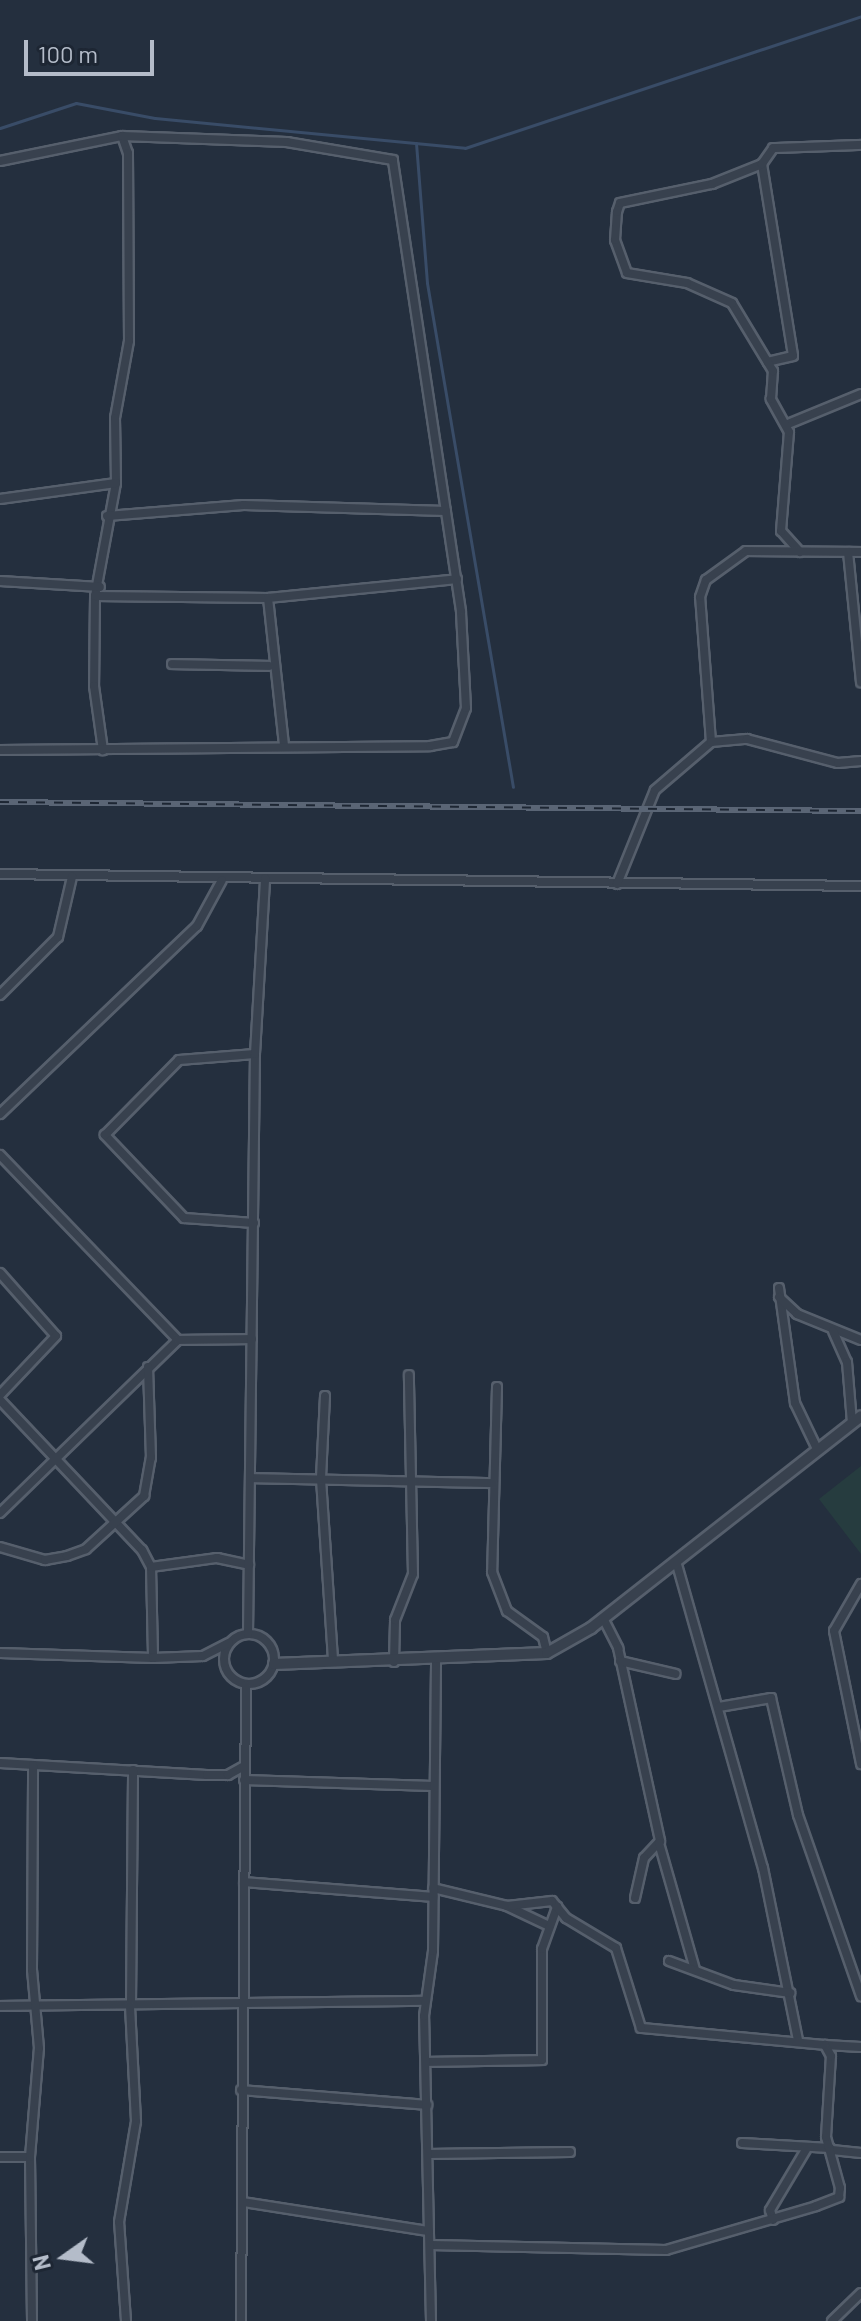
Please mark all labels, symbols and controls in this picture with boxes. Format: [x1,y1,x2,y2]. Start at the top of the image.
scale bar [28,24,158,74]
text: 100 m [38,39,98,68]
north arrow [24,2217,104,2297]
text: N [26,2253,55,2273]

